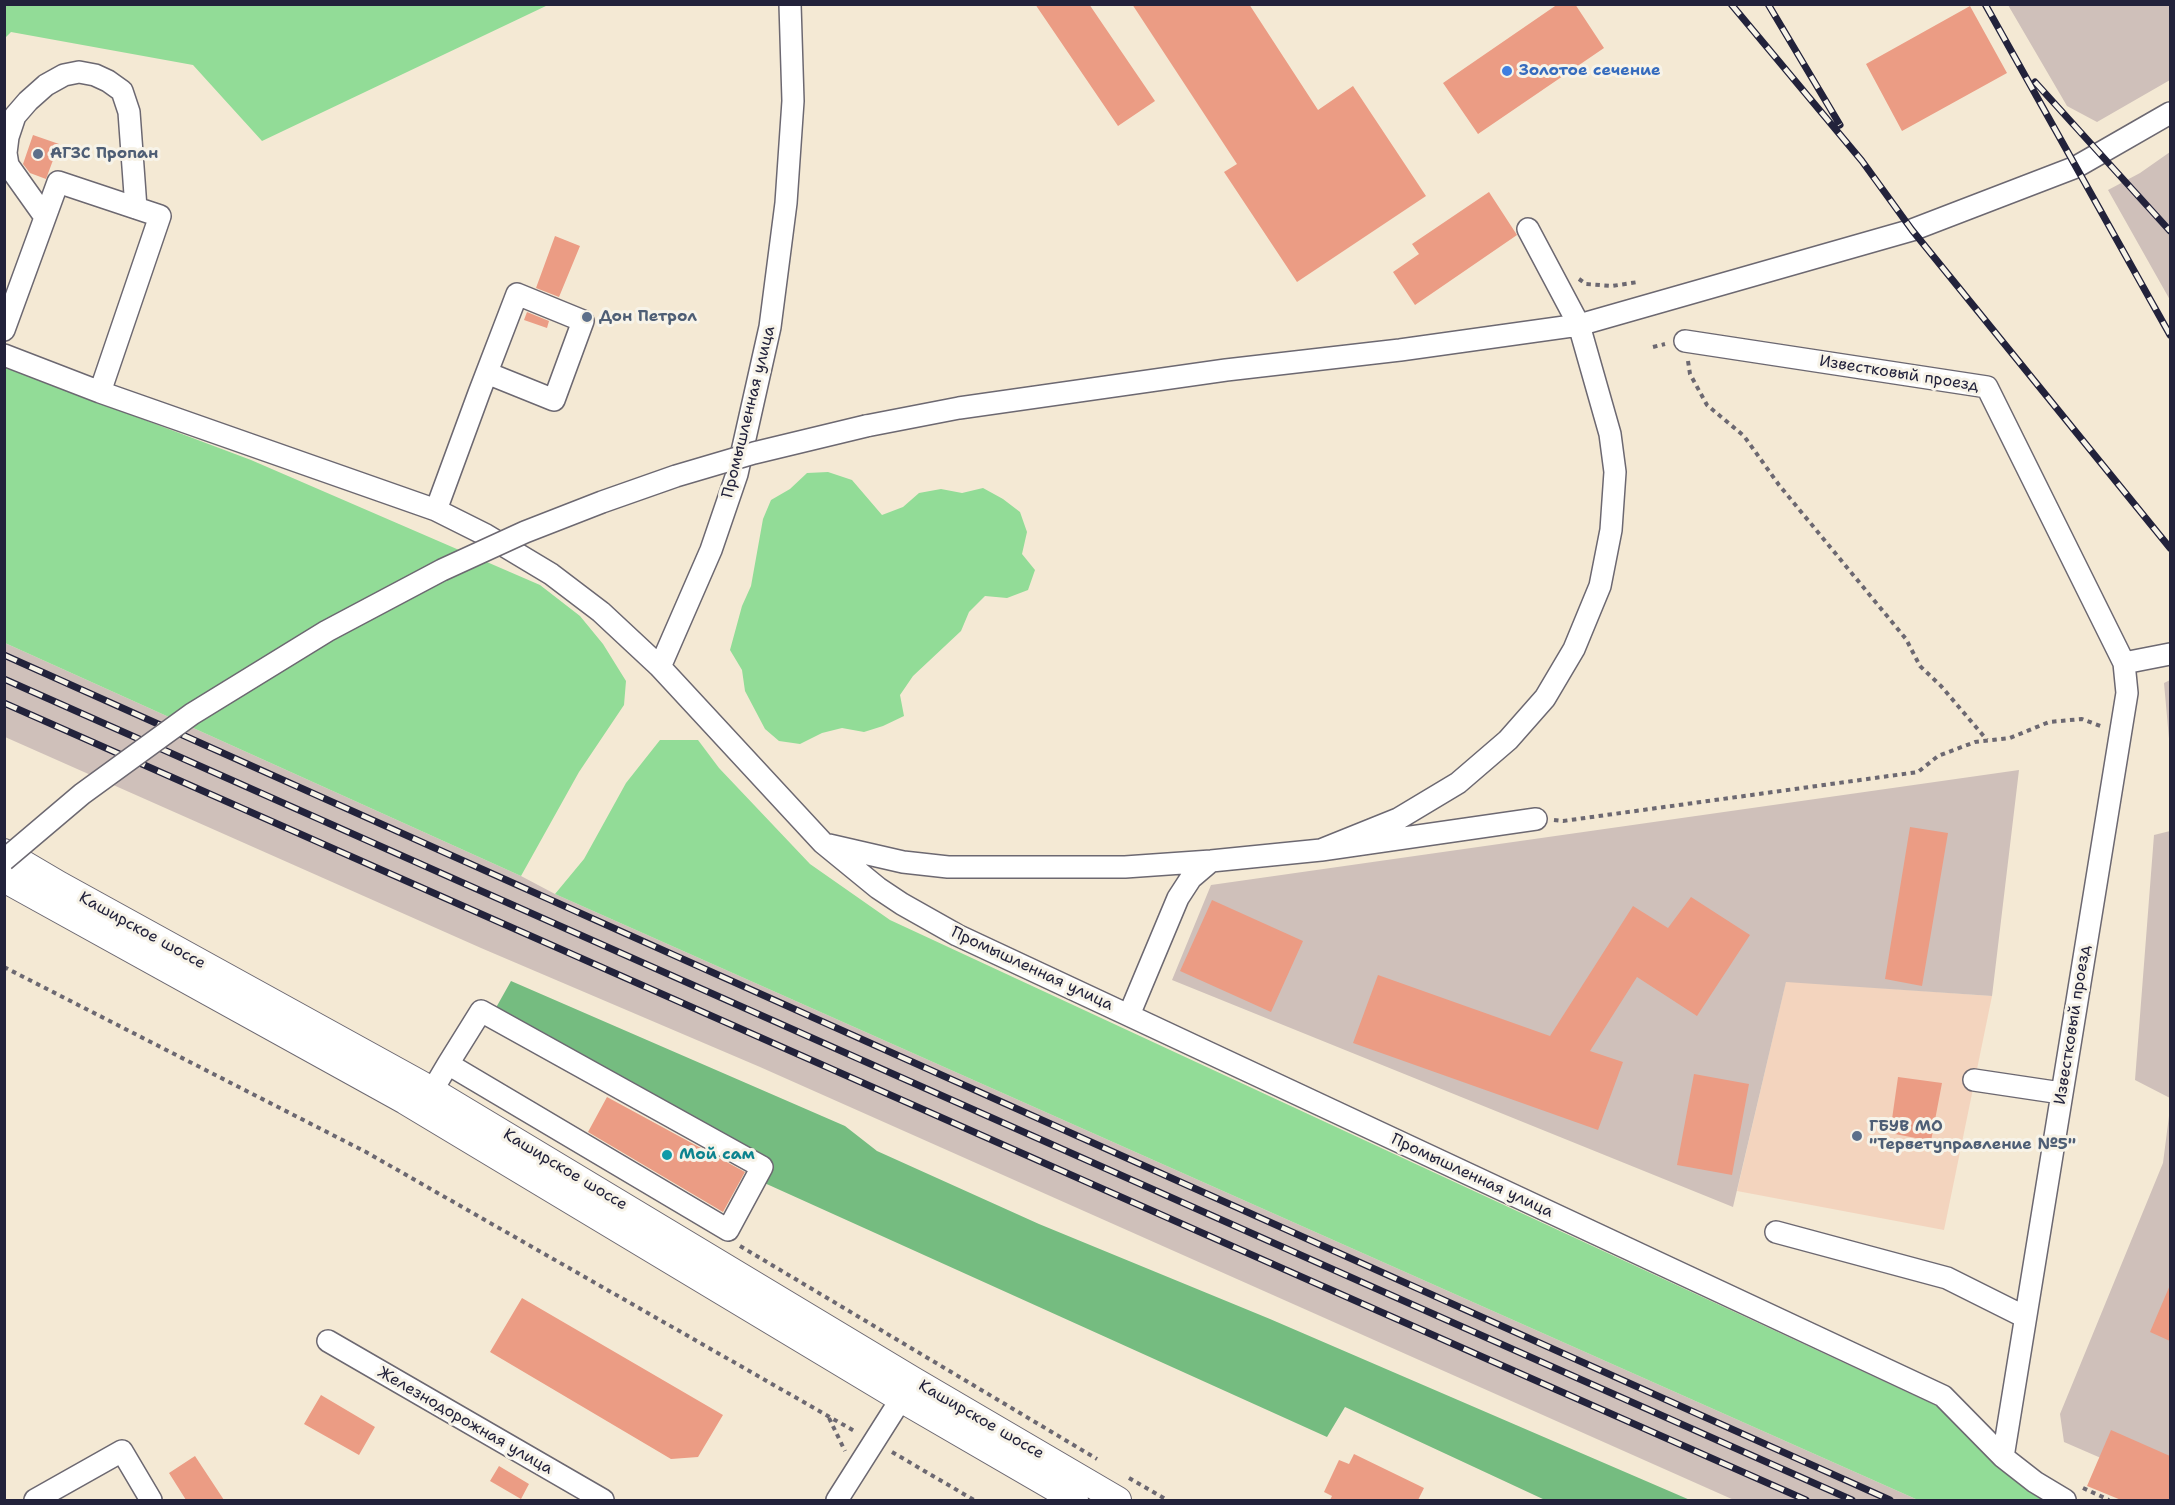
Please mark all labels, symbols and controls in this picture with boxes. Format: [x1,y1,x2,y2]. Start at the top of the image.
place label: Золотое сечение [1519,61,1661,81]
marker: Золотое сечение [1500,64,1514,78]
place label: АГЗС Пропан [50,144,158,164]
marker: АГЗС Пропан [31,147,45,161]
place label: Дон Петрол [599,307,697,327]
marker: Дон Петрол [580,310,594,324]
street label: Промышленная улица [718,324,780,500]
street label: Известковый проезд [1818,352,1980,396]
street label: Каширское шоссе [75,888,209,974]
street label: Промышленная улица [948,923,1116,1015]
street label: Известковый проезд [2051,944,2095,1106]
place label: ГБУВ МО "Терветуправление №5" [1869,1117,2076,1155]
street label: Каширское шоссе [499,1125,631,1215]
marker: ГБУВ МО "Терветуправление №5" [1850,1129,1864,1143]
street label: Промышленная улица [1388,1130,1556,1222]
place label: Мой сам [679,1145,755,1165]
marker: Мой сам [660,1148,674,1162]
street label: Железнодорожная улица [374,1363,556,1479]
street label: Каширское шоссе [915,1376,1047,1464]

